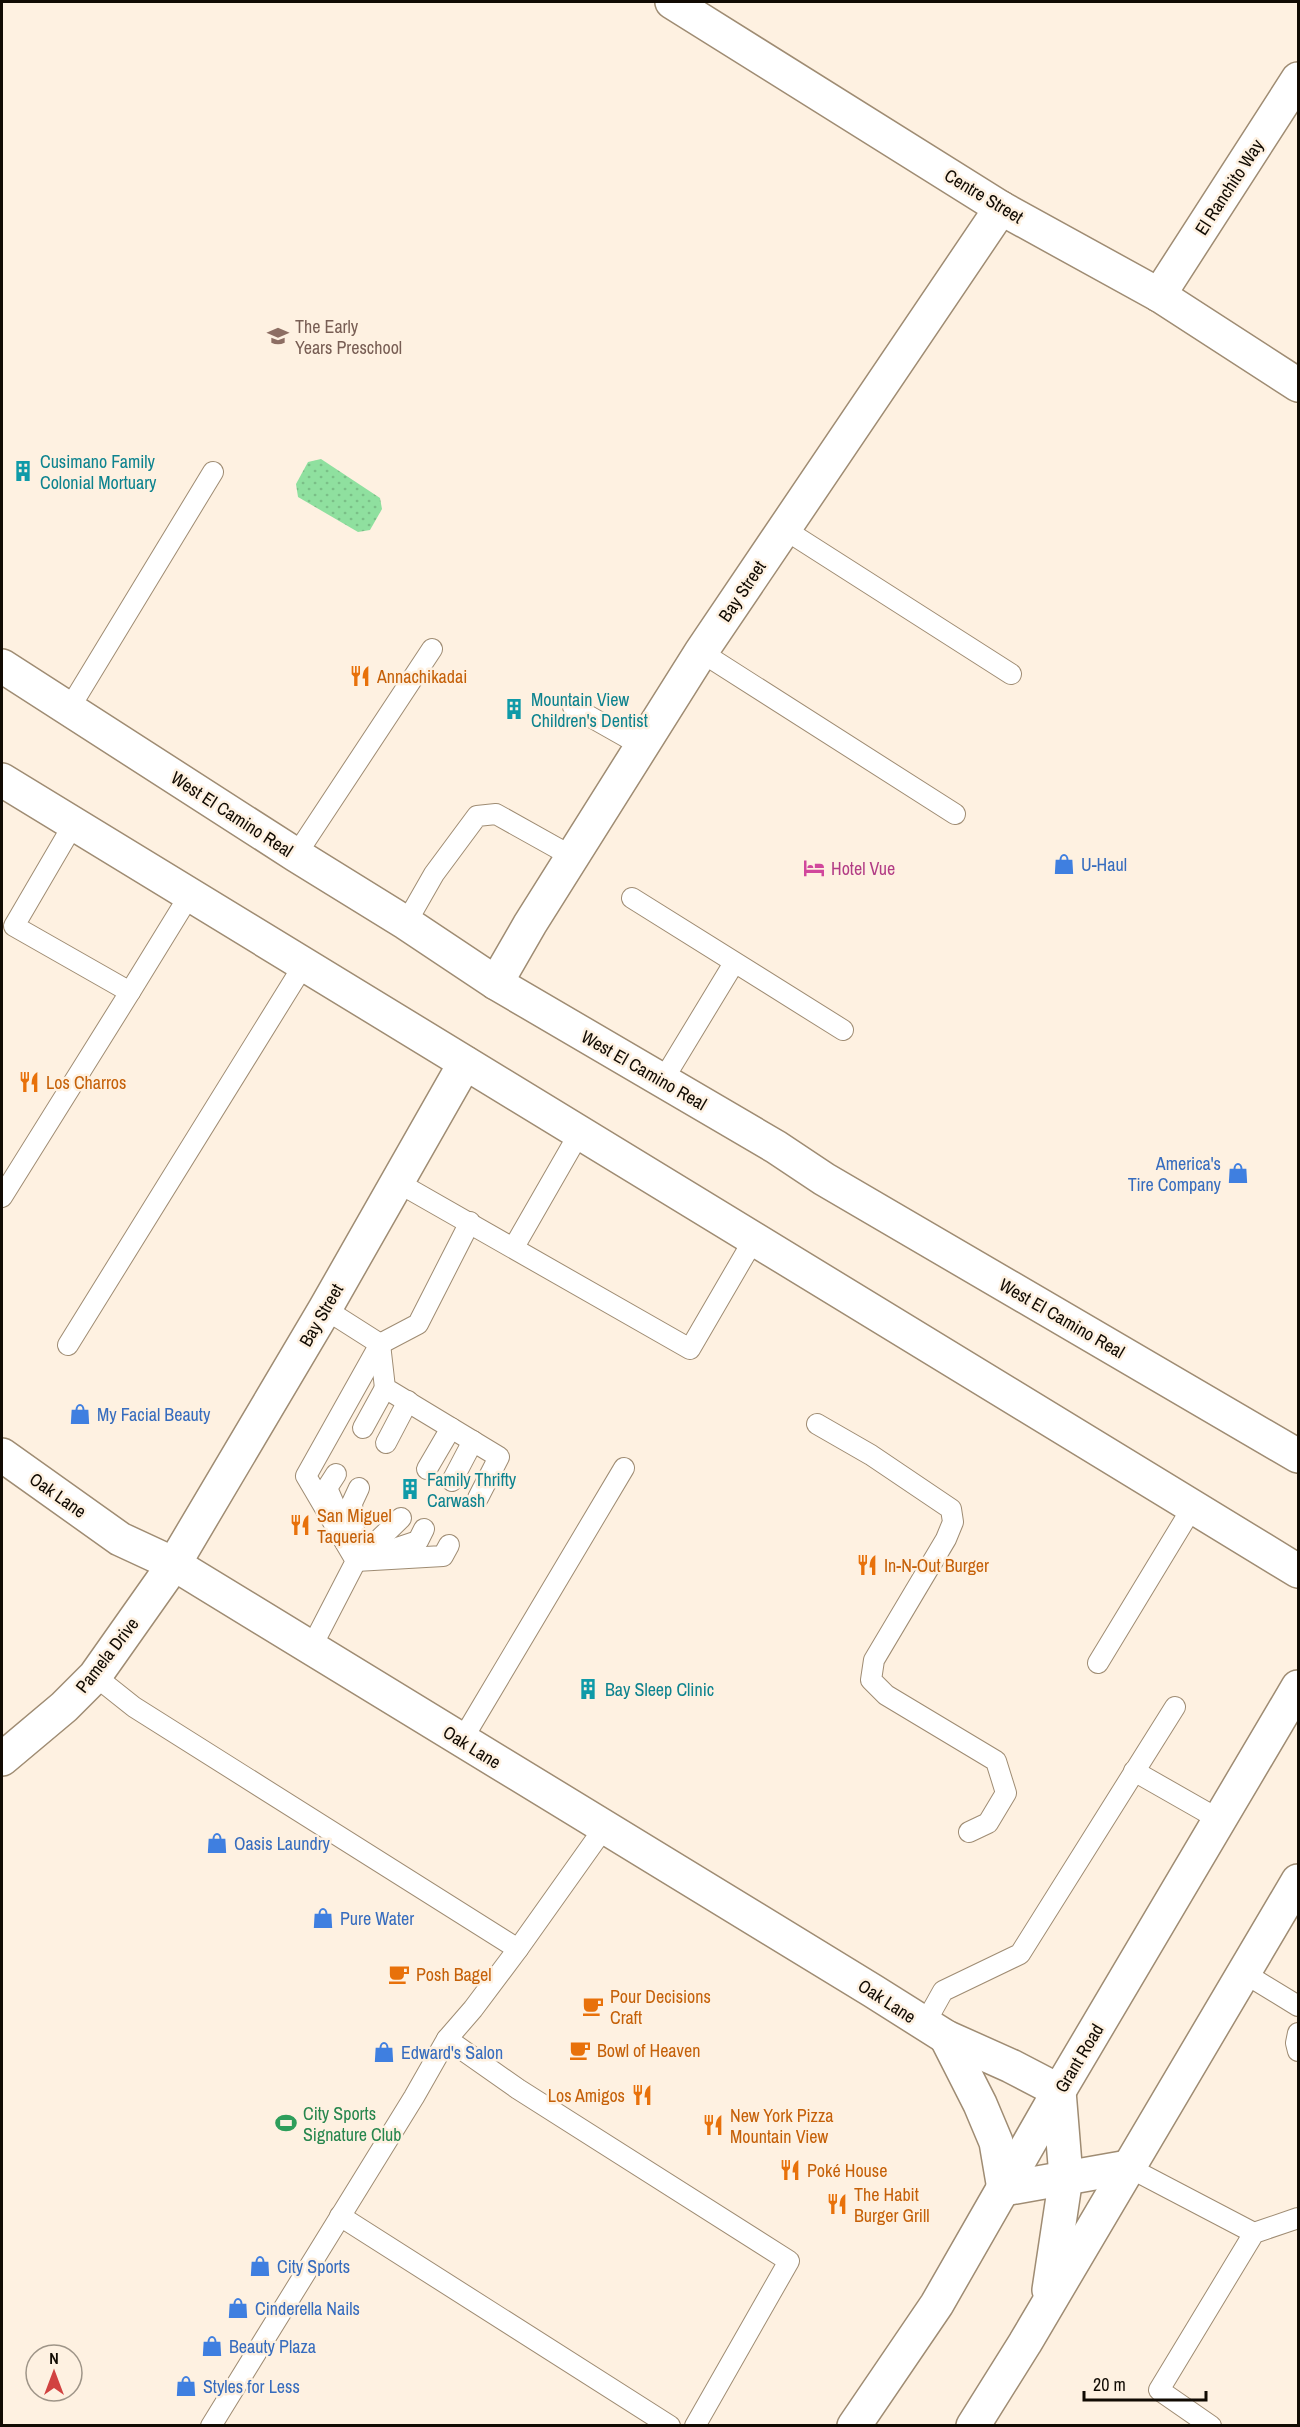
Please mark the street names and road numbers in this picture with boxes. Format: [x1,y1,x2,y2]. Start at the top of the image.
street label: El Ranchito Way [1189,134,1270,240]
street label: Centre Street [940,163,1028,229]
street label: Bay Street [712,555,772,627]
street label: West El Camino Real [166,765,298,863]
street label: West El Camino Real [577,1024,711,1116]
street label: West El Camino Real [995,1272,1129,1364]
street label: Bay Street [293,1279,349,1351]
street label: Oak Lane [25,1466,91,1524]
street label: Pamela Drive [70,1612,144,1698]
street label: Oak Lane [438,1719,506,1775]
street label: Oak Lane [853,1973,921,2029]
street label: Grant Road [1049,2019,1109,2097]

